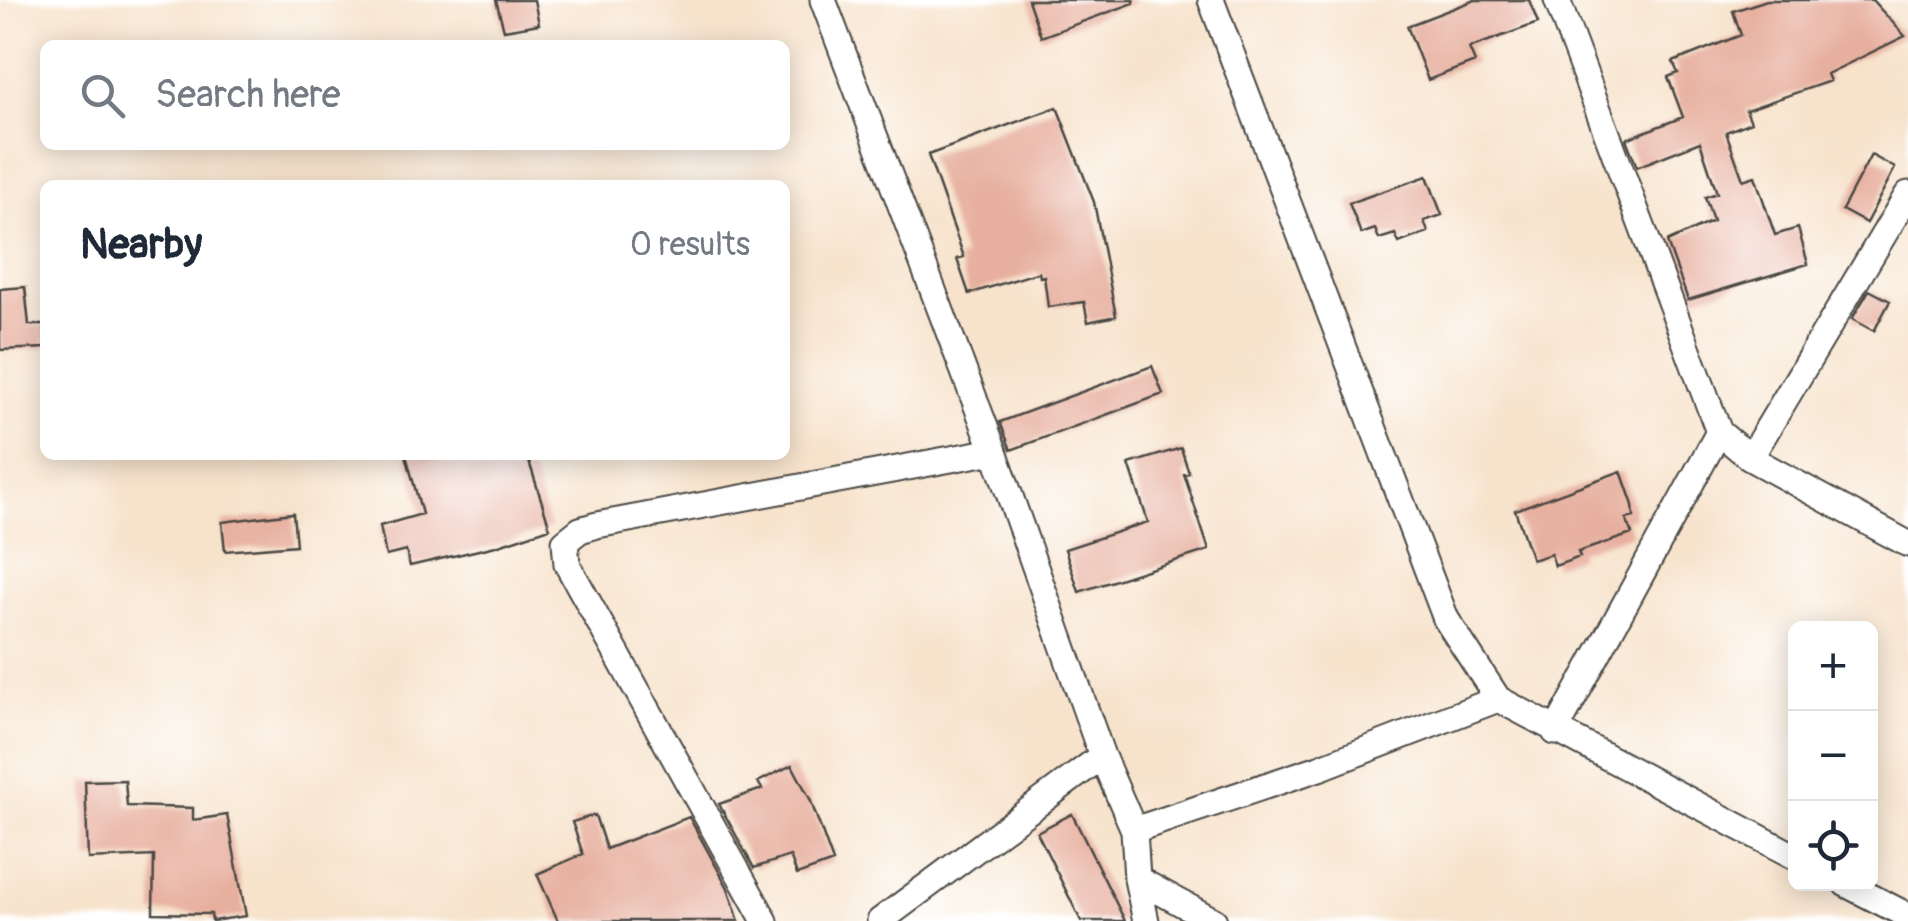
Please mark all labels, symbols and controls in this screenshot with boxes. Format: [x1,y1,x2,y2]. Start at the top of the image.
search box [40,40,790,150]
icon: search [75,68,130,123]
text: Search here [155,71,341,119]
text: Nearby [80,219,202,271]
text: 0 results [630,225,750,265]
map controls [1788,621,1878,891]
button: + [1788,621,1878,711]
button: − [1788,711,1878,801]
button: locate [1788,801,1878,891]

